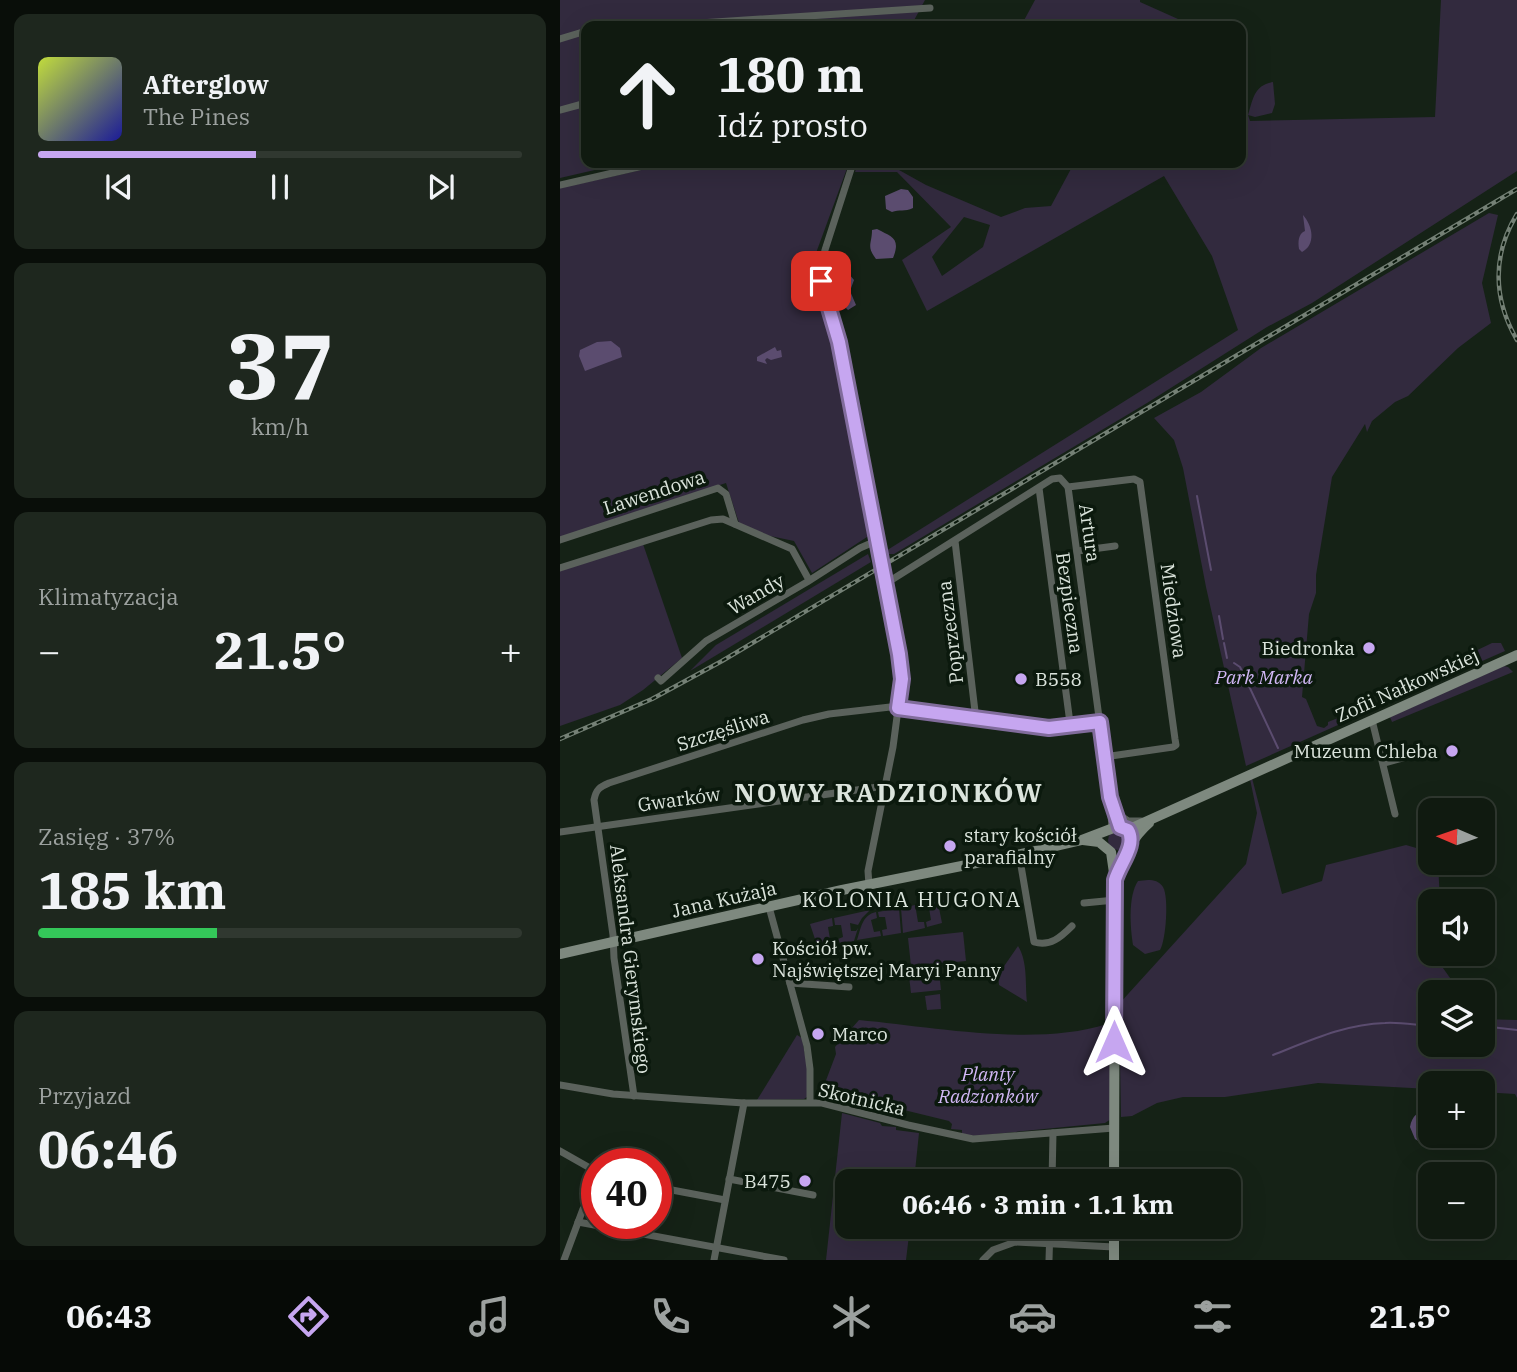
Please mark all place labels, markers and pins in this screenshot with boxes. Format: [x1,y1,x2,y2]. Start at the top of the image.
pin [791,251,851,311]
place label: Biedronka [1262,636,1355,660]
marker: Biedronka [1361,640,1377,656]
place label: B558 [1035,667,1082,691]
marker: B558 [1013,671,1029,687]
place label: Muzeum Chleba [1294,739,1438,763]
marker: Muzeum Chleba [1444,743,1460,759]
place label: stary kościół parafialny [964,823,1077,869]
marker: stary kościół parafialny [942,838,958,854]
place label: Kościół pw. Najświętszej Maryi Panny [772,936,1002,982]
marker: Kościół pw. Najświętszej Maryi Panny [750,951,766,967]
place label: Marco [832,1022,888,1046]
marker: Marco [810,1026,826,1042]
place label: B475 [744,1169,791,1193]
marker: B475 [797,1173,813,1189]

